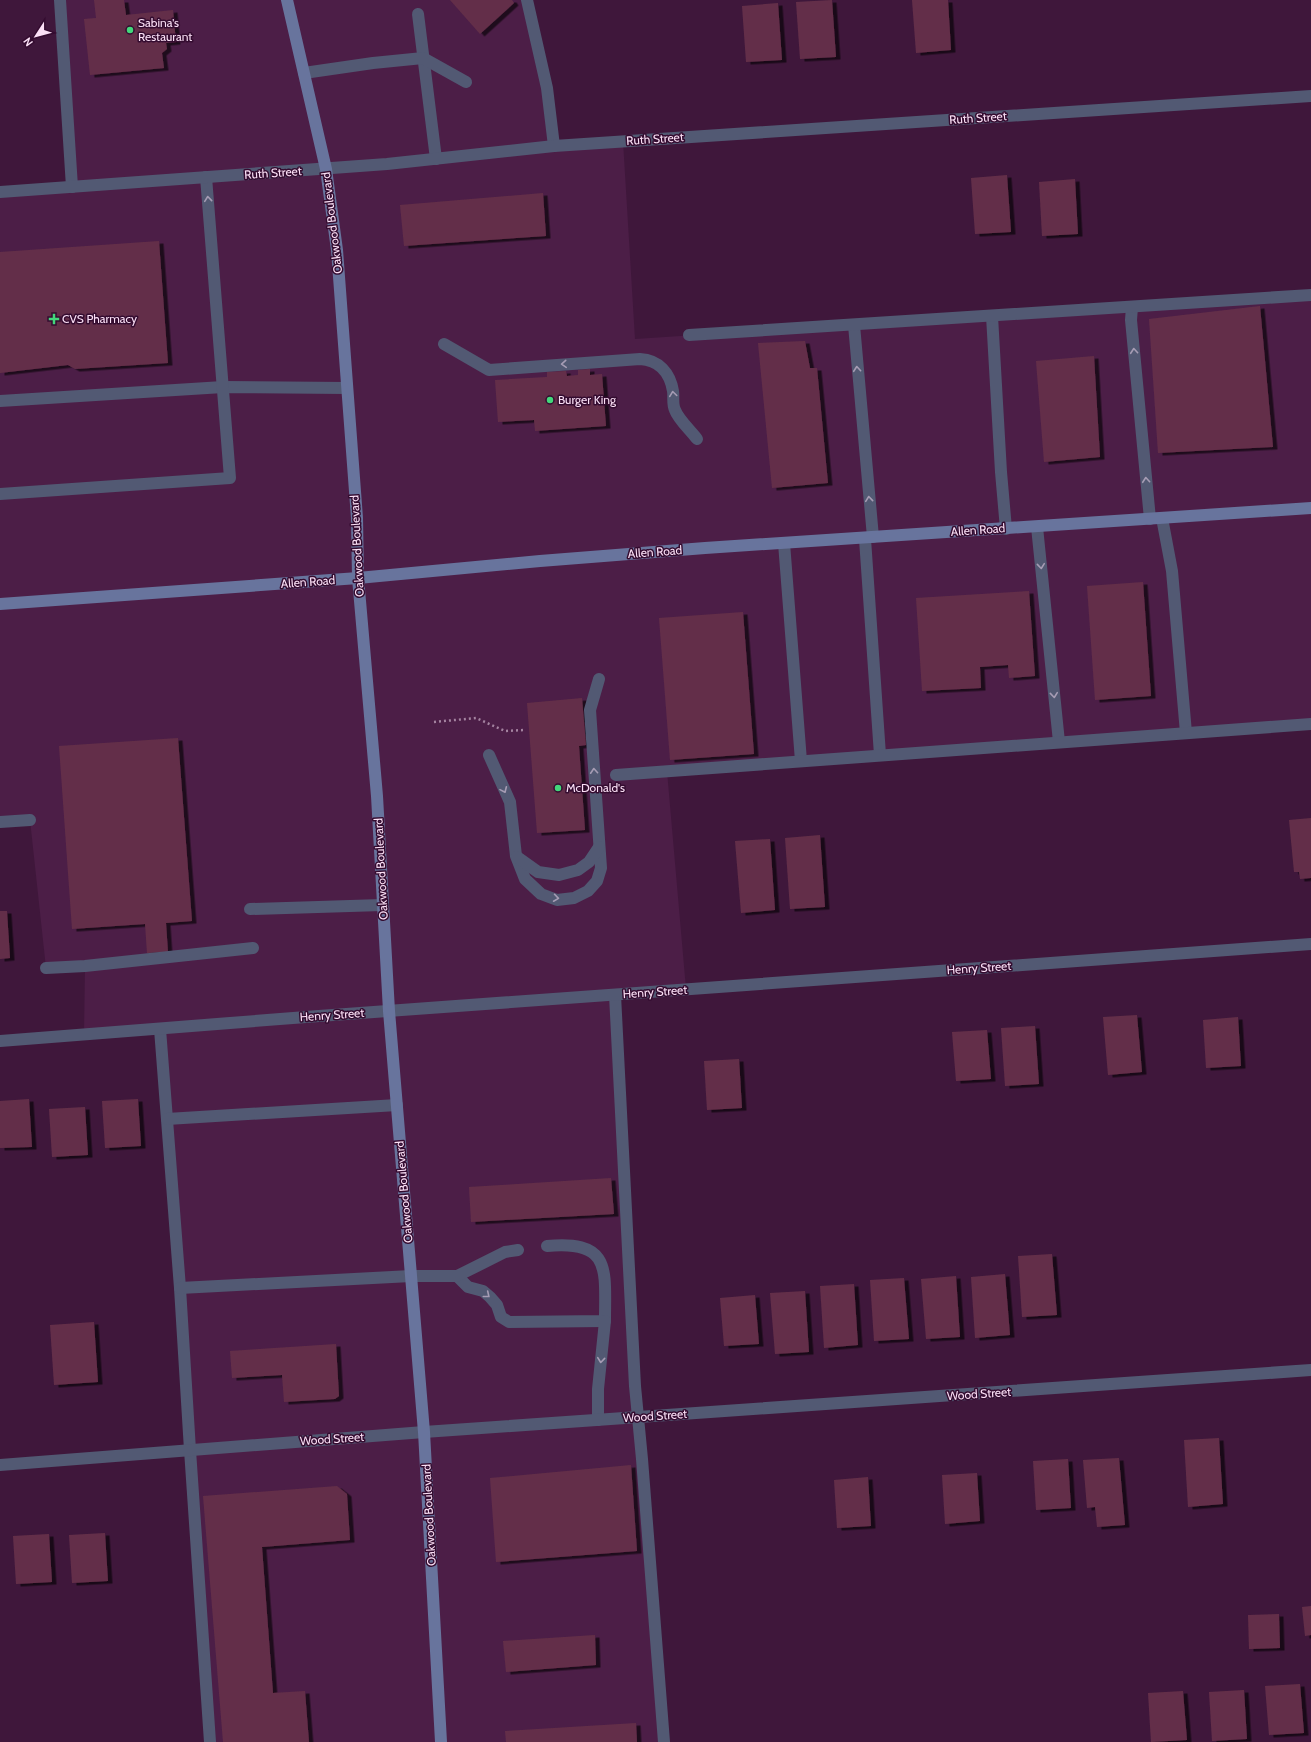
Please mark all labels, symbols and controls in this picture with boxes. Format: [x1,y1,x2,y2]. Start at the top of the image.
place label: Sabina's Restaurant [138,15,192,44]
north arrow [16,16,56,56]
marker: Sabina's Restaurant [125,25,135,35]
text: N [20,35,36,49]
street label: Ruth Street [949,108,1007,127]
street label: Ruth Street [626,129,684,148]
street label: Ruth Street [244,163,302,182]
street label: Oakwood Boulevard [318,171,345,275]
one-way arrow [204,196,213,202]
place label: CVS Pharmacy [62,311,137,326]
marker: CVS Pharmacy [49,314,59,324]
one-way arrow [1130,348,1139,354]
one-way arrow [561,360,567,369]
one-way arrow [853,366,862,372]
one-way arrow [669,391,678,397]
place label: Burger King [558,392,617,407]
marker: Burger King [545,395,555,405]
one-way arrow [1142,477,1151,483]
street label: Oakwood Boulevard [346,495,367,597]
one-way arrow [865,496,874,502]
street label: Allen Road [950,520,1006,539]
street label: Allen Road [627,542,683,561]
one-way arrow [1036,563,1045,569]
street label: Allen Road [280,572,336,591]
one-way arrow [1049,692,1058,698]
one-way arrow [589,768,598,774]
place label: McDonald's [566,780,625,795]
marker: McDonald's [553,783,563,793]
one-way arrow [500,787,508,794]
street label: Oakwood Boulevard [370,818,391,920]
one-way arrow [553,893,560,902]
street label: Henry Street [946,958,1012,977]
street label: Henry Street [622,982,688,1001]
street label: Henry Street [299,1005,365,1024]
street label: Oakwood Boulevard [392,1140,415,1244]
one-way arrow [482,1291,489,1298]
one-way arrow [597,1357,606,1363]
street label: Wood Street [946,1384,1012,1403]
street label: Wood Street [622,1406,688,1425]
street label: Wood Street [299,1429,365,1448]
street label: Oakwood Boulevard [418,1464,439,1566]

